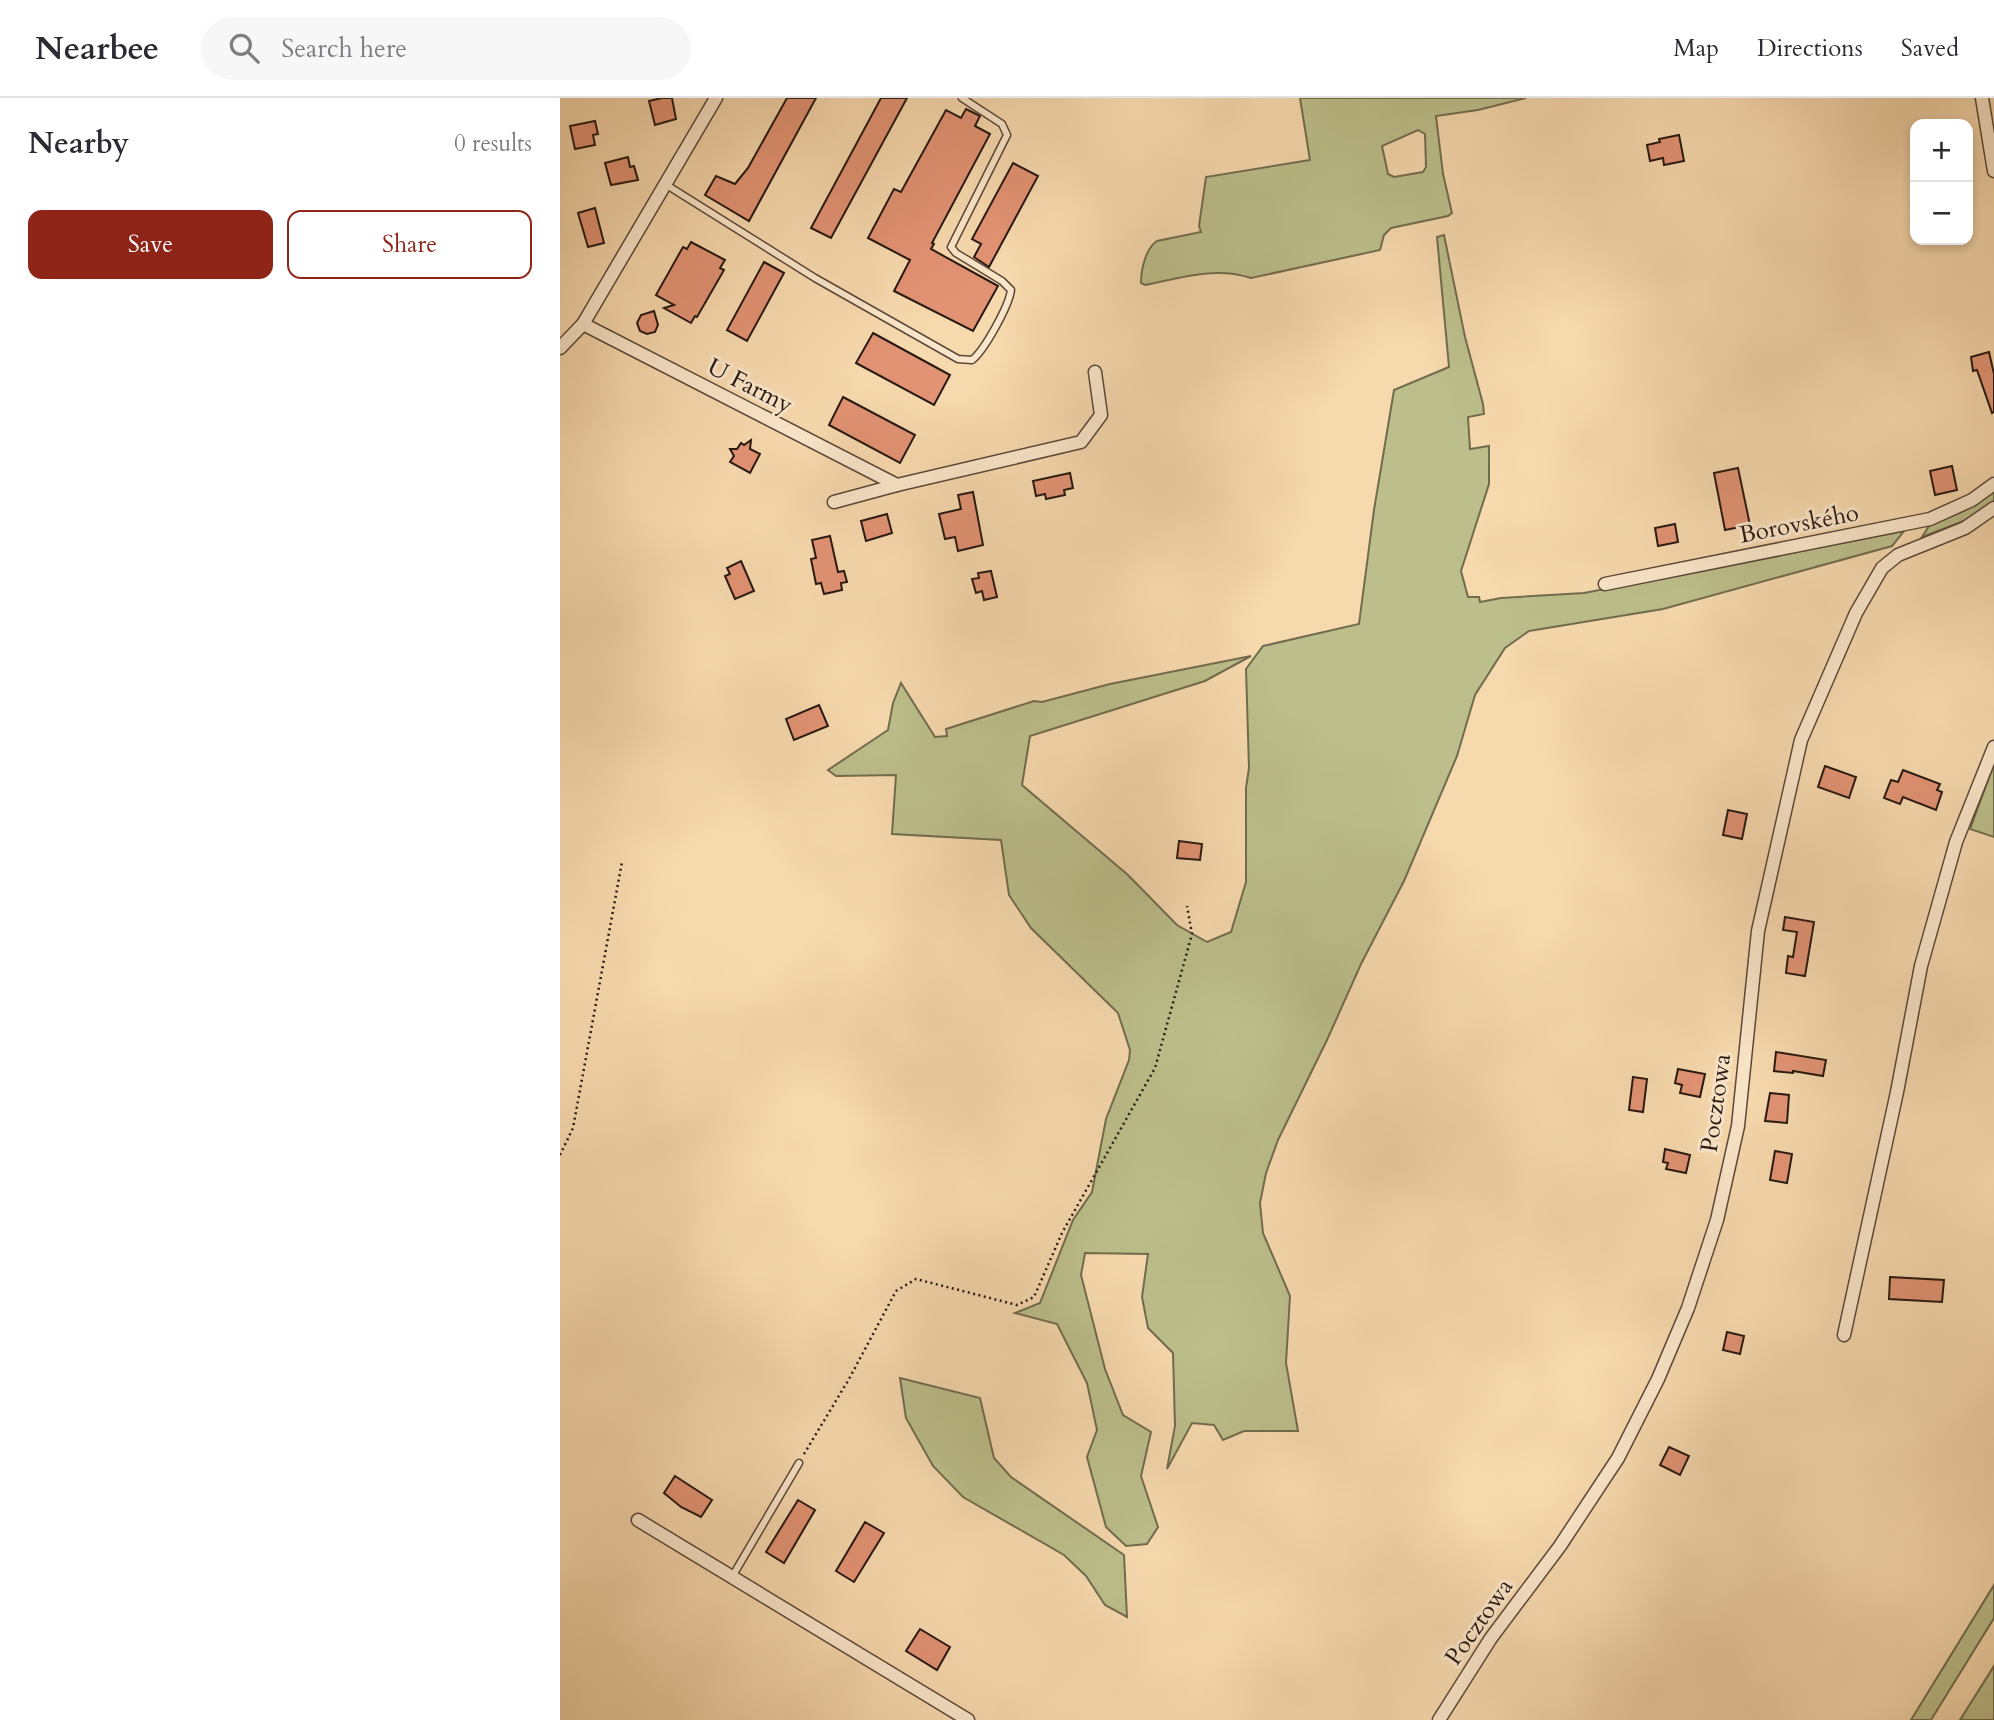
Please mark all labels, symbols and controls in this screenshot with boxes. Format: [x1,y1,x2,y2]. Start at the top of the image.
search box [201,17,691,80]
text: Nearbee [35,26,159,71]
icon: search [225,29,263,67]
text: Search here [281,31,407,66]
text: Map [1673,32,1719,65]
text: Directions [1757,32,1863,65]
text: Saved [1901,32,1959,65]
map controls [1910,119,1973,245]
button: + [1910,119,1973,182]
text: Nearby [28,123,129,164]
text: 0 results [454,128,532,159]
button: − [1910,182,1973,245]
button: Save [28,210,273,279]
button: Share [287,210,532,279]
street label: U Farmy [702,350,799,422]
street label: Borovského [1736,496,1862,552]
street label: Pocztowa [1693,1051,1739,1154]
street label: Pocztowa [1437,1571,1521,1672]

